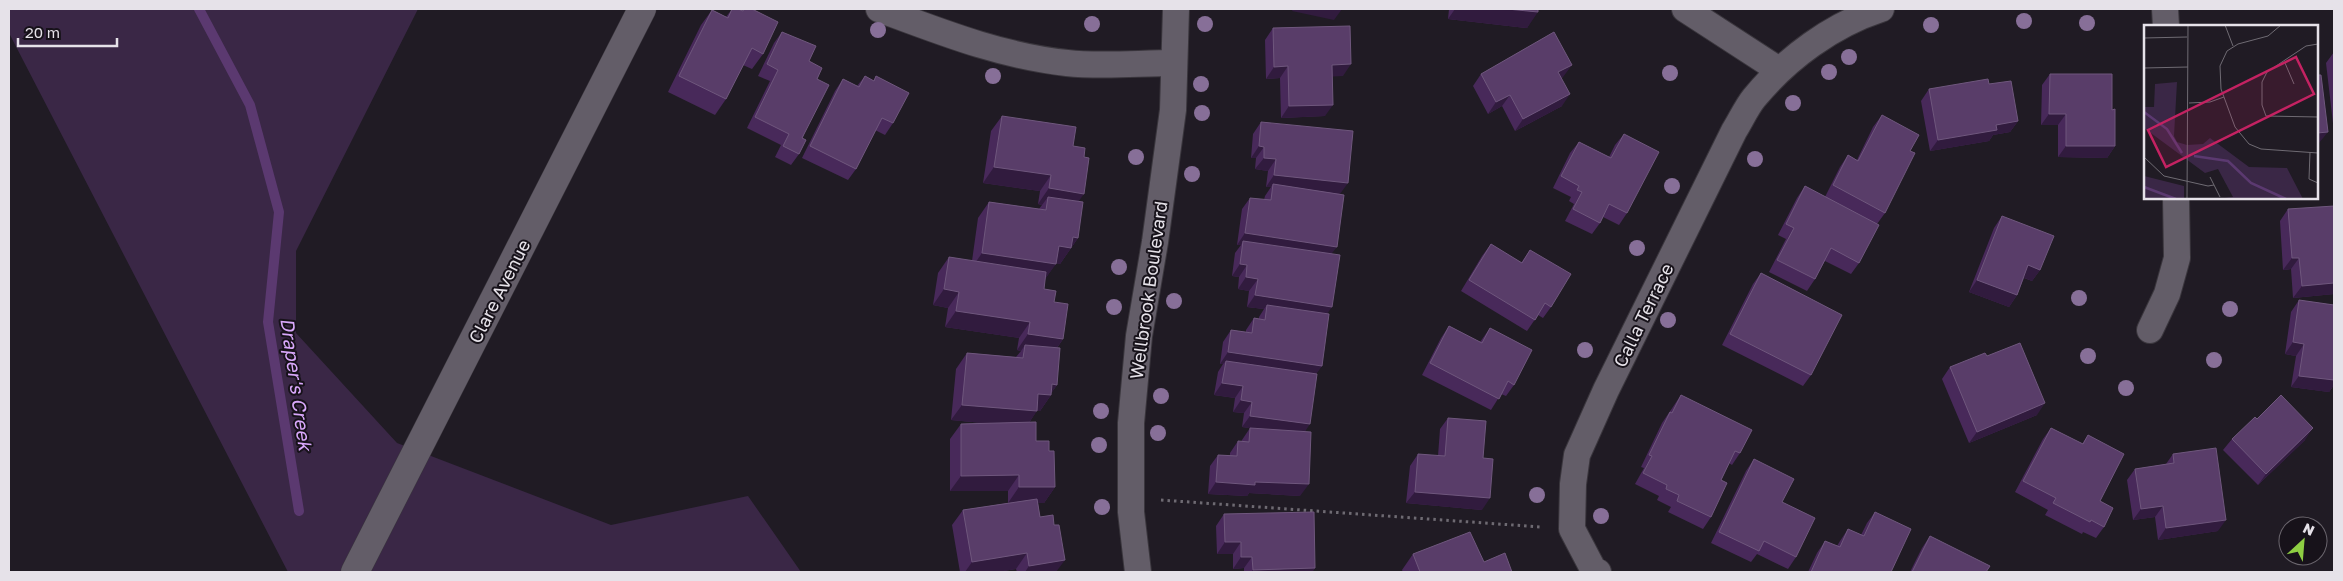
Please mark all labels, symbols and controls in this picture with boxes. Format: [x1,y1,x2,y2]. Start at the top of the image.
scale bar [18,15,116,47]
text: 20 m [25,23,60,41]
inset map [2144,25,2318,199]
street label: Wellbrook Boulevard [1125,199,1171,381]
street label: Clare Avenue [463,235,535,347]
street label: Calla Terrace [1608,259,1678,371]
water label: Draper's Creek [276,316,318,454]
north arrow [2278,516,2328,566]
text: N [2300,519,2317,539]

